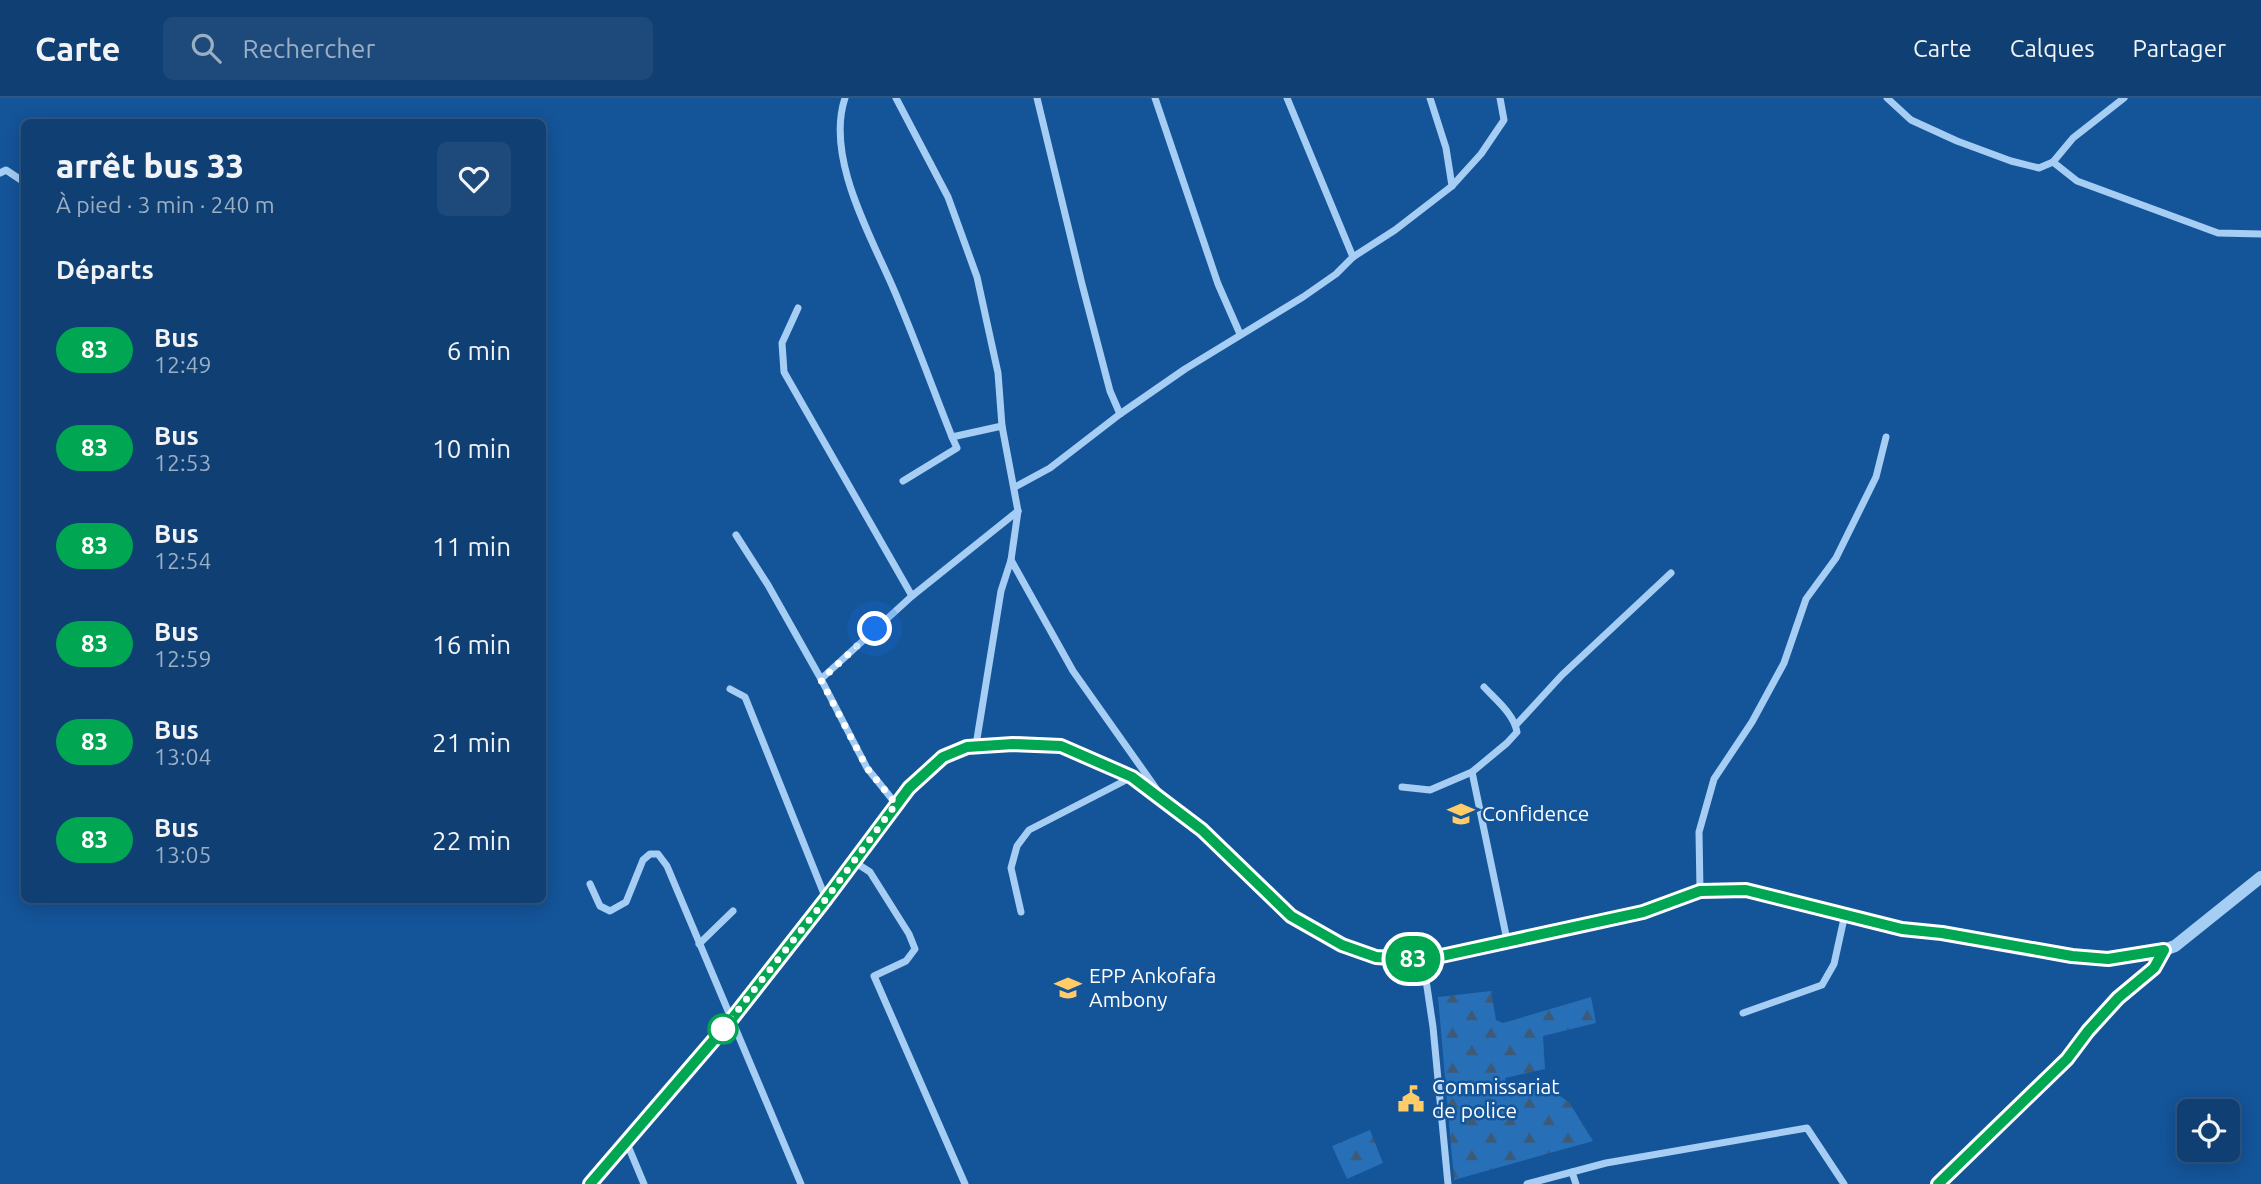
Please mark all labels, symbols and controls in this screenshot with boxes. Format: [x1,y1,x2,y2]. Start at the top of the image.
search box [163,17,653,80]
icon: search [187,29,225,67]
text: Carte [35,30,121,67]
text: Rechercher [243,34,375,63]
text: Carte [1913,35,1972,62]
text: Calques [2010,35,2095,62]
text: Partager [2133,35,2226,62]
button: heart [437,142,511,216]
text: arrêt bus 33 [56,147,244,184]
text: À pied · 3 min · 240 m [56,192,275,217]
text: Départs [56,255,154,284]
text: Bus [154,323,199,352]
text: 83 [81,336,108,363]
text: 6 min [447,336,511,365]
text: 12:49 [154,352,212,377]
text: Bus [154,421,199,450]
text: 83 [81,434,108,461]
text: 10 min [432,434,511,463]
text: 12:53 [154,450,212,475]
text: Bus [154,519,199,548]
text: 83 [81,532,108,559]
text: 11 min [432,532,511,561]
text: 12:54 [154,548,212,573]
your location [857,611,892,646]
text: Bus [154,617,199,646]
text: 83 [81,630,108,657]
text: 16 min [432,630,511,659]
text: 12:59 [154,646,212,671]
text: Bus [154,715,199,744]
text: 83 [81,728,108,755]
text: 21 min [432,728,511,757]
text: 13:04 [154,744,212,769]
school or university icon: Confidence [1446,799,1476,829]
place label: Confidence [1482,801,1589,825]
text: Bus [154,813,199,842]
text: 83 [81,826,108,853]
text: 22 min [432,826,511,855]
text: 13:05 [154,842,212,867]
line badge: 83 [1382,936,1444,982]
text: 83 [1399,945,1427,972]
place label: EPP Ankofafa Ambony [1089,963,1216,1011]
school or university icon: EPP Ankofafa Ambony [1053,973,1083,1003]
unlabelled marker [708,1014,738,1044]
place label: Commissariat de police [1432,1074,1560,1122]
public building icon: Commissariat de police [1396,1084,1426,1114]
map controls [2177,1099,2240,1162]
button: locate [2177,1099,2240,1162]

